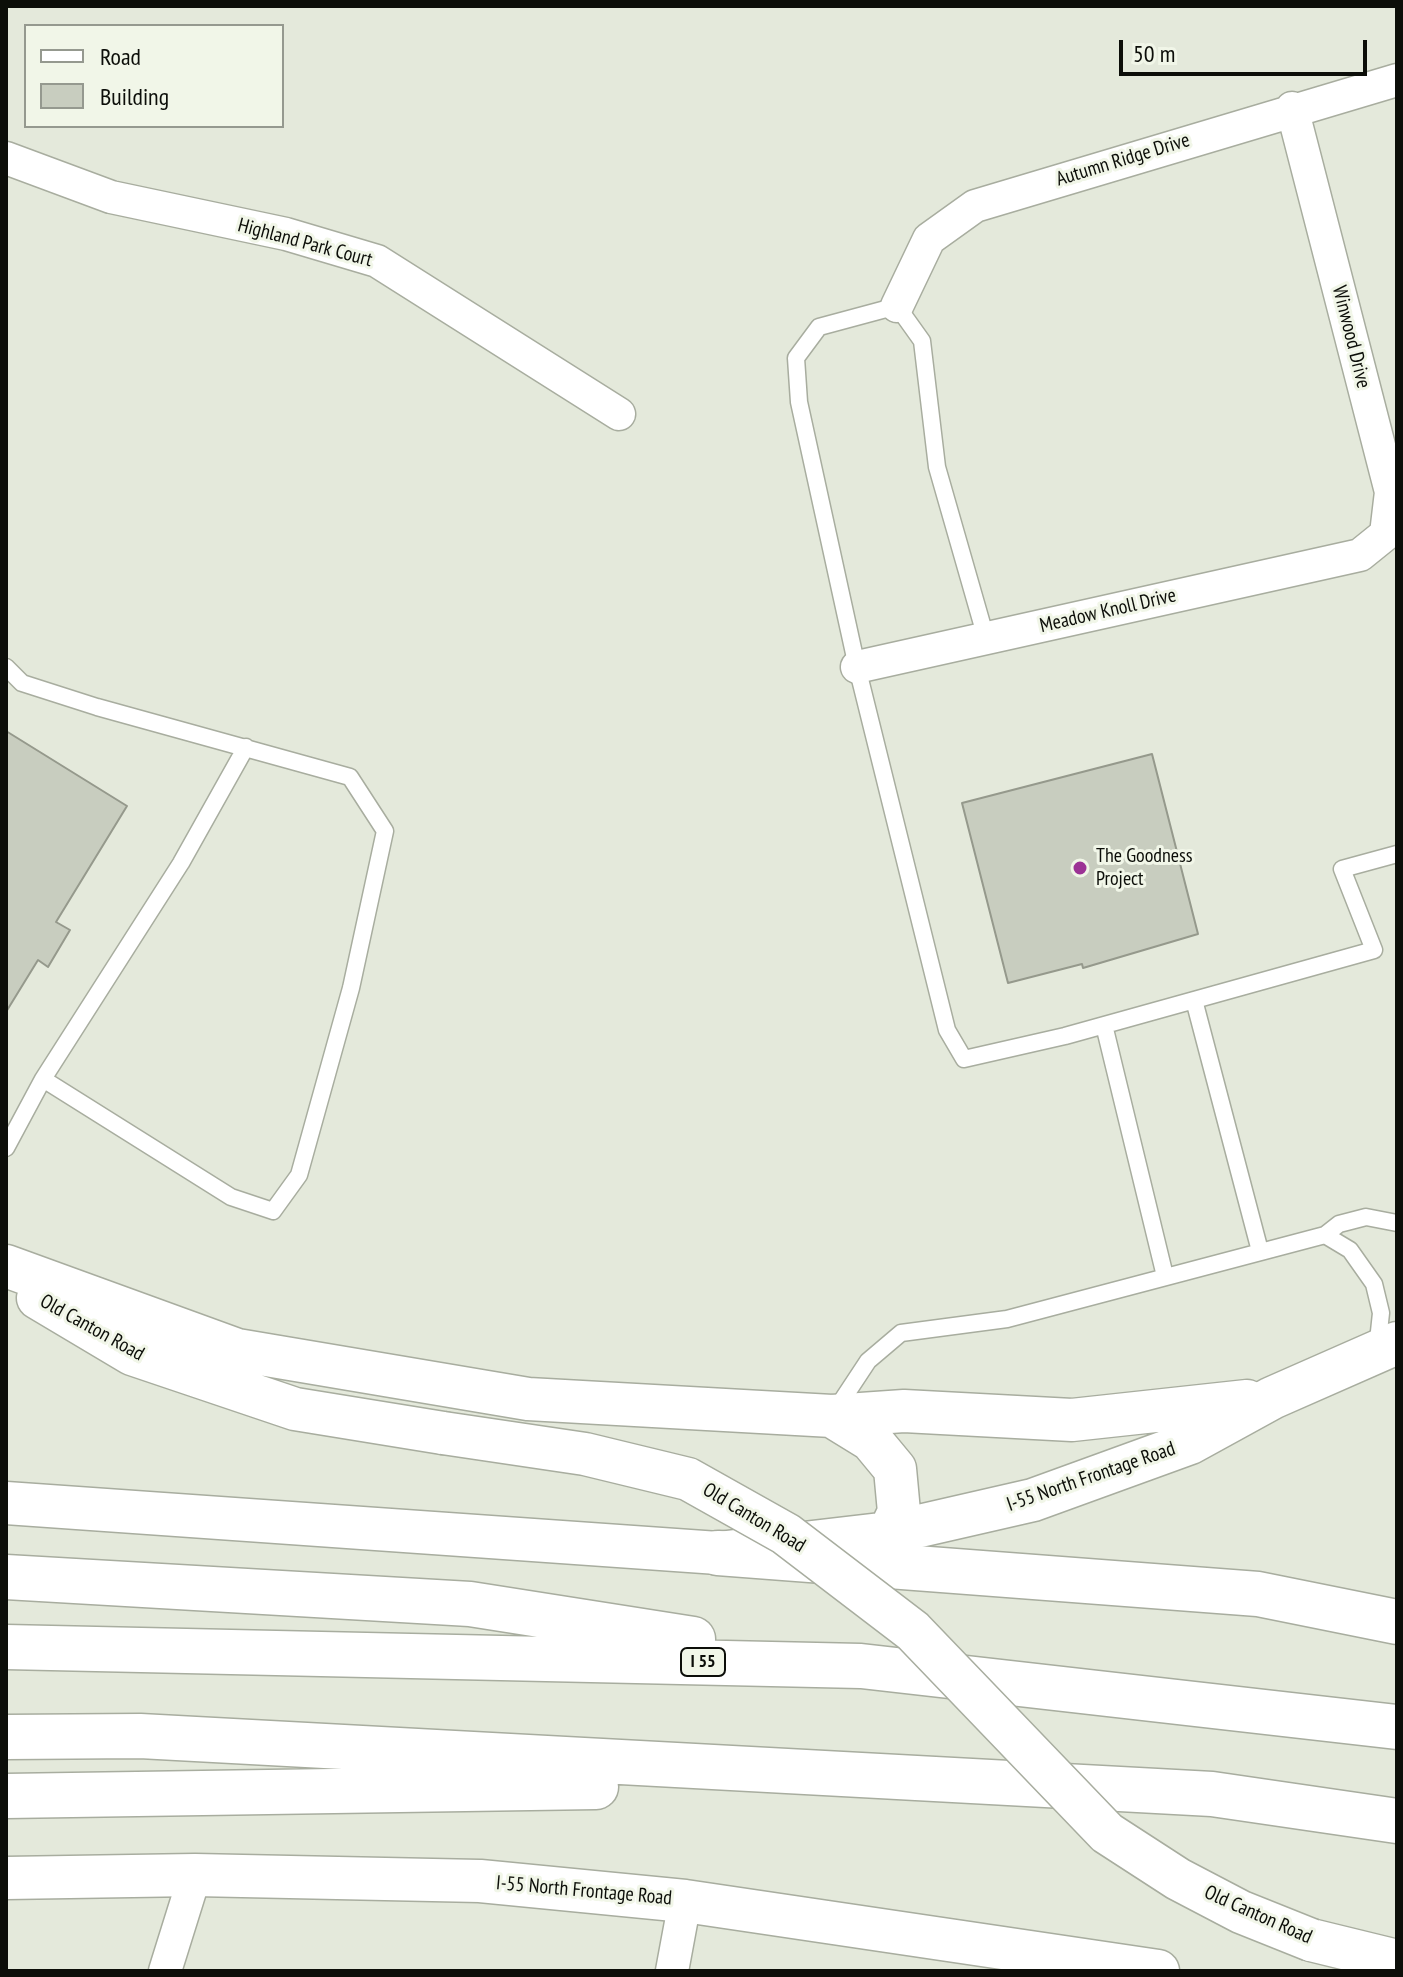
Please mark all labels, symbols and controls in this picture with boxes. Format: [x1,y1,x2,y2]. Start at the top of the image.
legend [24,24,284,128]
scale bar [1123,24,1371,74]
text: 50 m [1133,38,1175,69]
text: Road [100,41,141,72]
text: Building [100,81,169,112]
street label: Autumn Ridge Drive [1053,128,1193,192]
street label: Highland Park Court [235,214,375,272]
street label: Winwood Drive [1327,283,1375,391]
street label: Meadow Knoll Drive [1038,584,1178,638]
place label: The Goodness Project [1096,844,1193,891]
marker: The Goodness Project [1071,859,1089,877]
street label: Old Canton Road [36,1290,148,1366]
street label: I-55 North Frontage Road [1004,1437,1178,1517]
street label: Old Canton Road [698,1478,810,1558]
road number: I 55 [681,1648,725,1676]
street label: I-55 North Frontage Road [495,1871,673,1911]
street label: Old Canton Road [1200,1881,1316,1949]

